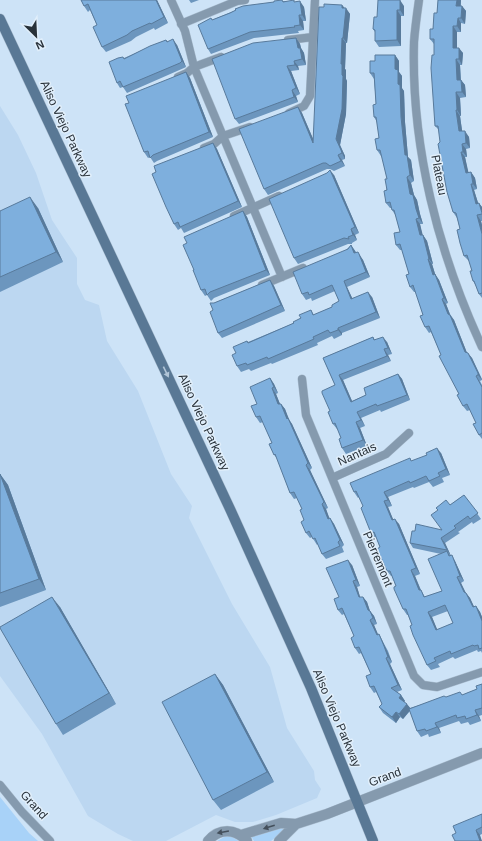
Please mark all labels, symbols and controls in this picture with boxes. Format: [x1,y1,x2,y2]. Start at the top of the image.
north arrow [16,16,56,56]
text: N [34,38,46,52]
street label: Aliso Viejo Parkway [37,78,95,180]
street label: Plateau [428,154,450,196]
one-way arrow [163,367,169,378]
street label: Aliso Viejo Parkway [175,371,233,473]
street label: Nantais [336,439,378,469]
street label: Pierremont [360,529,396,589]
street label: Aliso Viejo Parkway [310,667,364,769]
street label: Grand [367,764,403,790]
street label: Grand [18,788,50,822]
one-way arrow [262,824,274,830]
one-way arrow [217,829,230,835]

